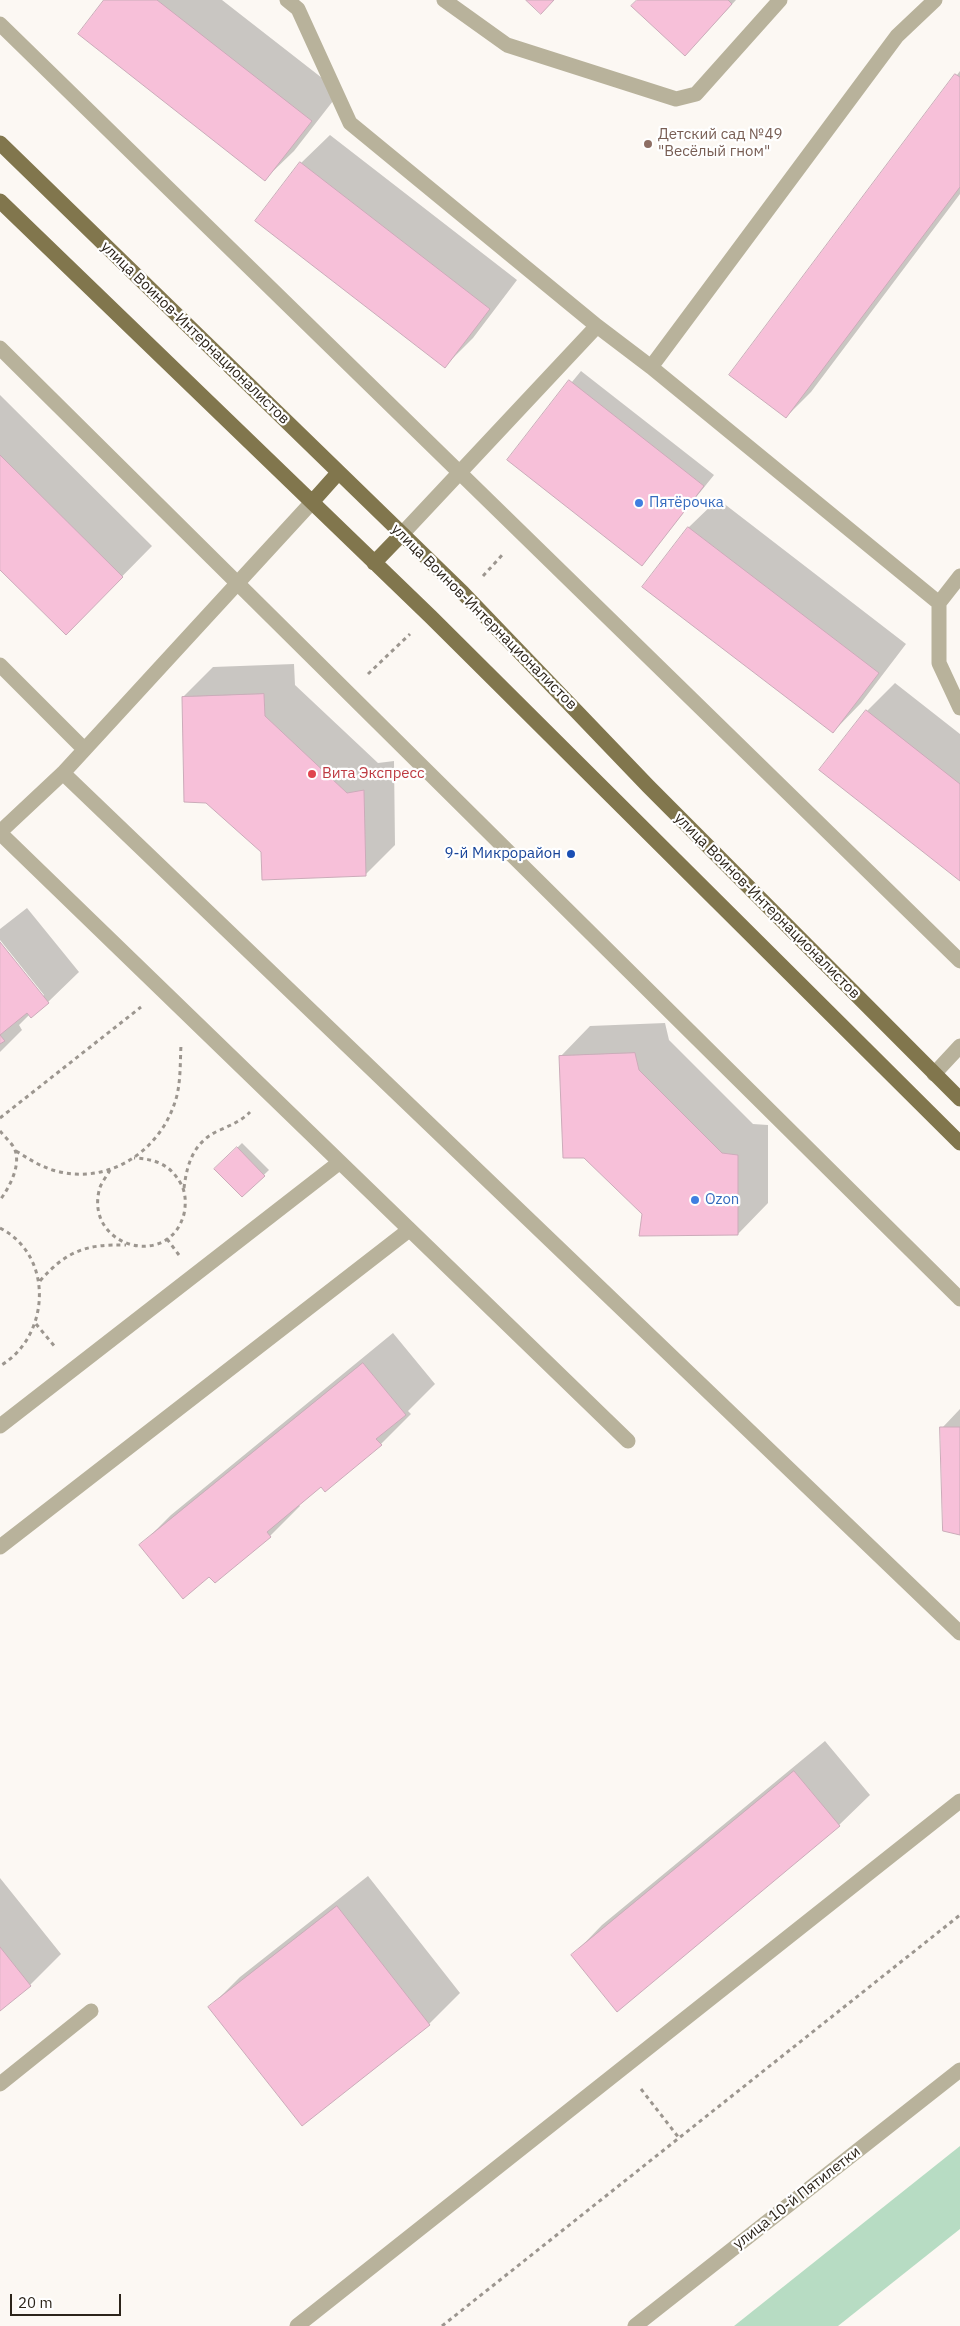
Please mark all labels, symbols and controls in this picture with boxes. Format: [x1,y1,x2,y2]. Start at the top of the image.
place label: Детский сад №49 "Весёлый гном" [658,126,783,161]
marker: Детский сад №49 "Весёлый гном" [642,138,654,150]
street label: улица Воинов-Интернационалистов [97,238,293,428]
place label: Пятёрочка [649,494,724,512]
marker: Пятёрочка [633,497,645,509]
street label: улица Воинов-Интернационалистов [387,520,581,714]
place label: Вита Экспресс [322,765,425,783]
marker: Вита Экспресс [306,768,318,780]
street label: улица Воинов-Интернационалистов [670,809,864,1003]
place label: 9-й Микрорайон [445,845,561,863]
marker: 9-й Микрорайон [565,848,577,860]
place label: Ozon [705,1191,739,1209]
marker: Ozon [689,1194,701,1206]
street label: улица 10-й Пятилетки [730,2143,864,2253]
scale bar [12,2284,124,2316]
text: 20 m [18,2293,53,2312]

